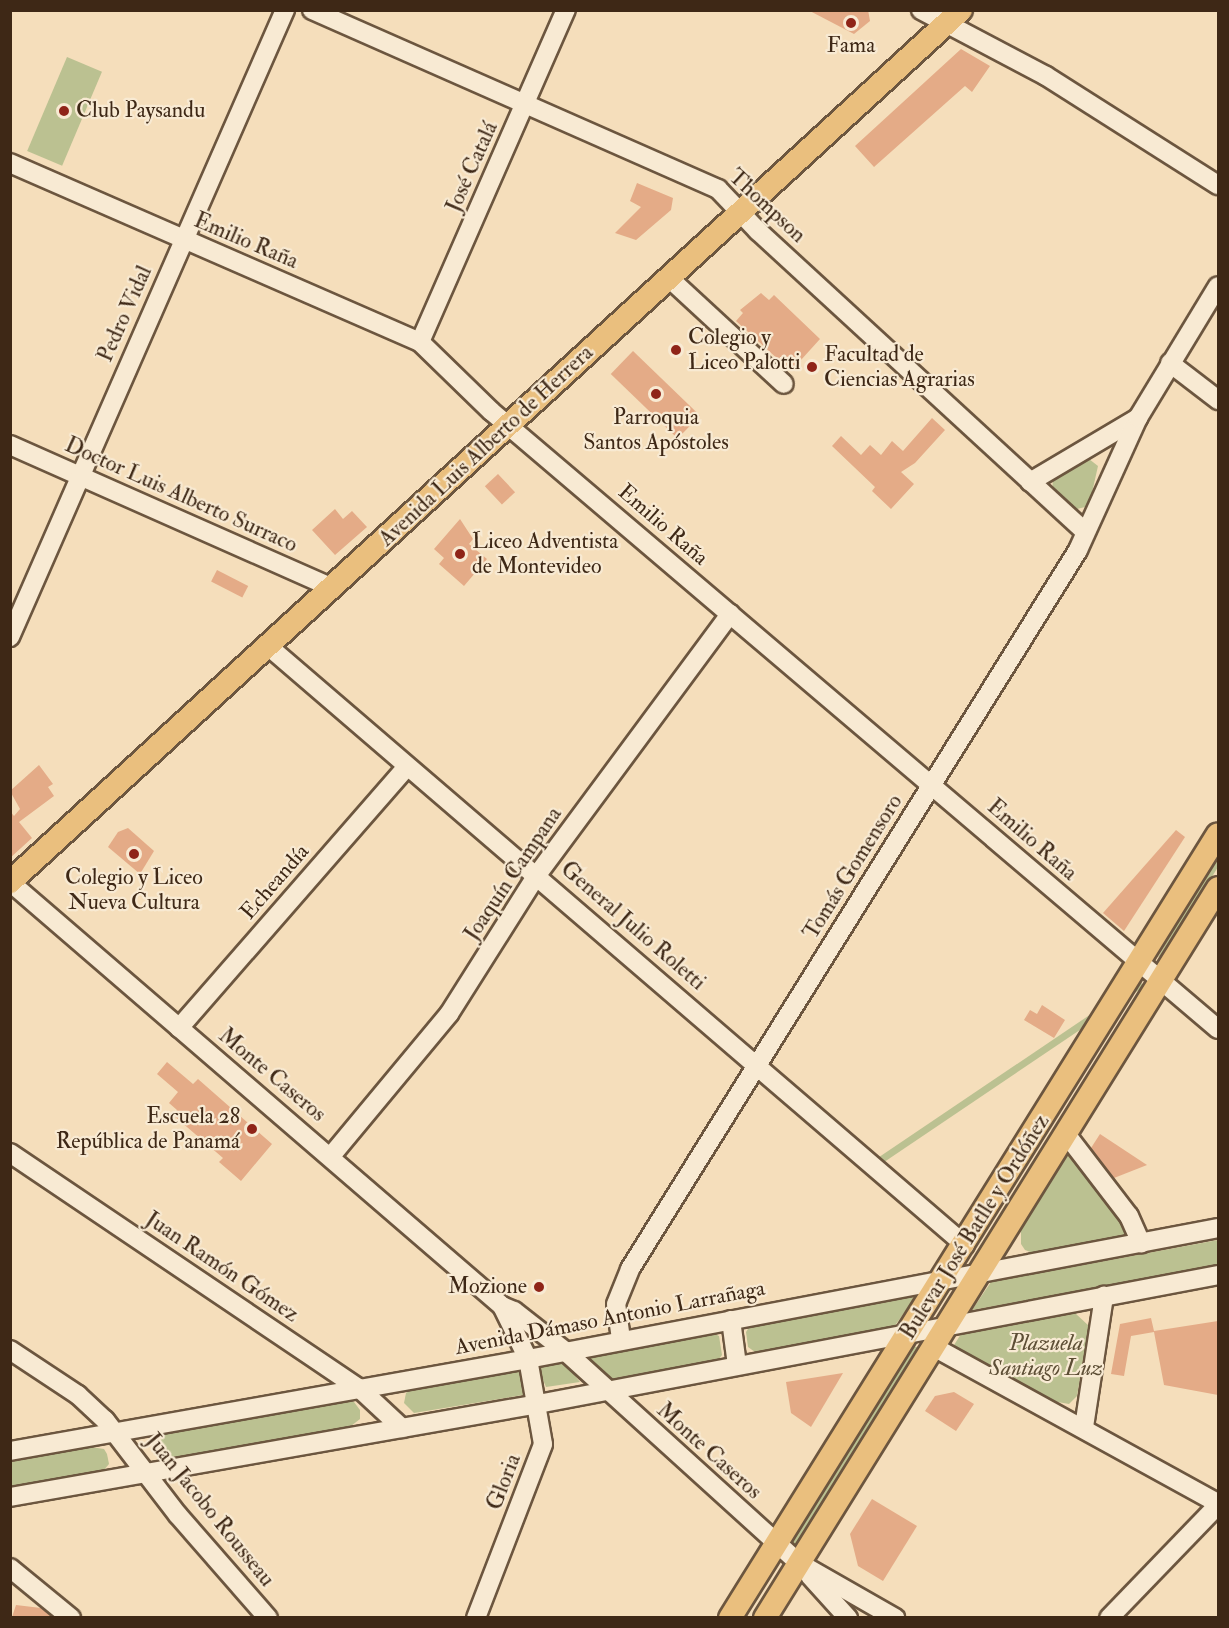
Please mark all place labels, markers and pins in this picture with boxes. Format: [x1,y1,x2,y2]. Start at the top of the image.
marker: Fama [844,16,858,30]
place label: Fama [827,33,875,59]
place label: Club Paysandu [76,98,205,124]
marker: Club Paysandu [57,104,71,118]
place label: Colegio y Liceo Palotti [688,324,801,376]
place label: Facultad de Ciencias Agrarias [824,341,975,392]
marker: Colegio y Liceo Palotti [669,343,683,357]
marker: Facultad de Ciencias Agrarias [805,360,819,374]
marker: Parroquia Santos Apóstoles [649,387,663,401]
place label: Parroquia Santos Apóstoles [583,404,729,456]
place label: Liceo Adventista de Montevideo [472,528,618,580]
marker: Liceo Adventista de Montevideo [453,547,467,561]
marker: Colegio y Liceo Nueva Cultura [127,847,141,861]
place label: Colegio y Liceo Nueva Cultura [65,864,203,915]
place label: Escuela 28 República de Panamá [56,1103,240,1154]
marker: Escuela 28 República de Panamá [245,1122,259,1136]
place label: Mozione [448,1274,527,1300]
marker: Mozione [532,1280,546,1294]

